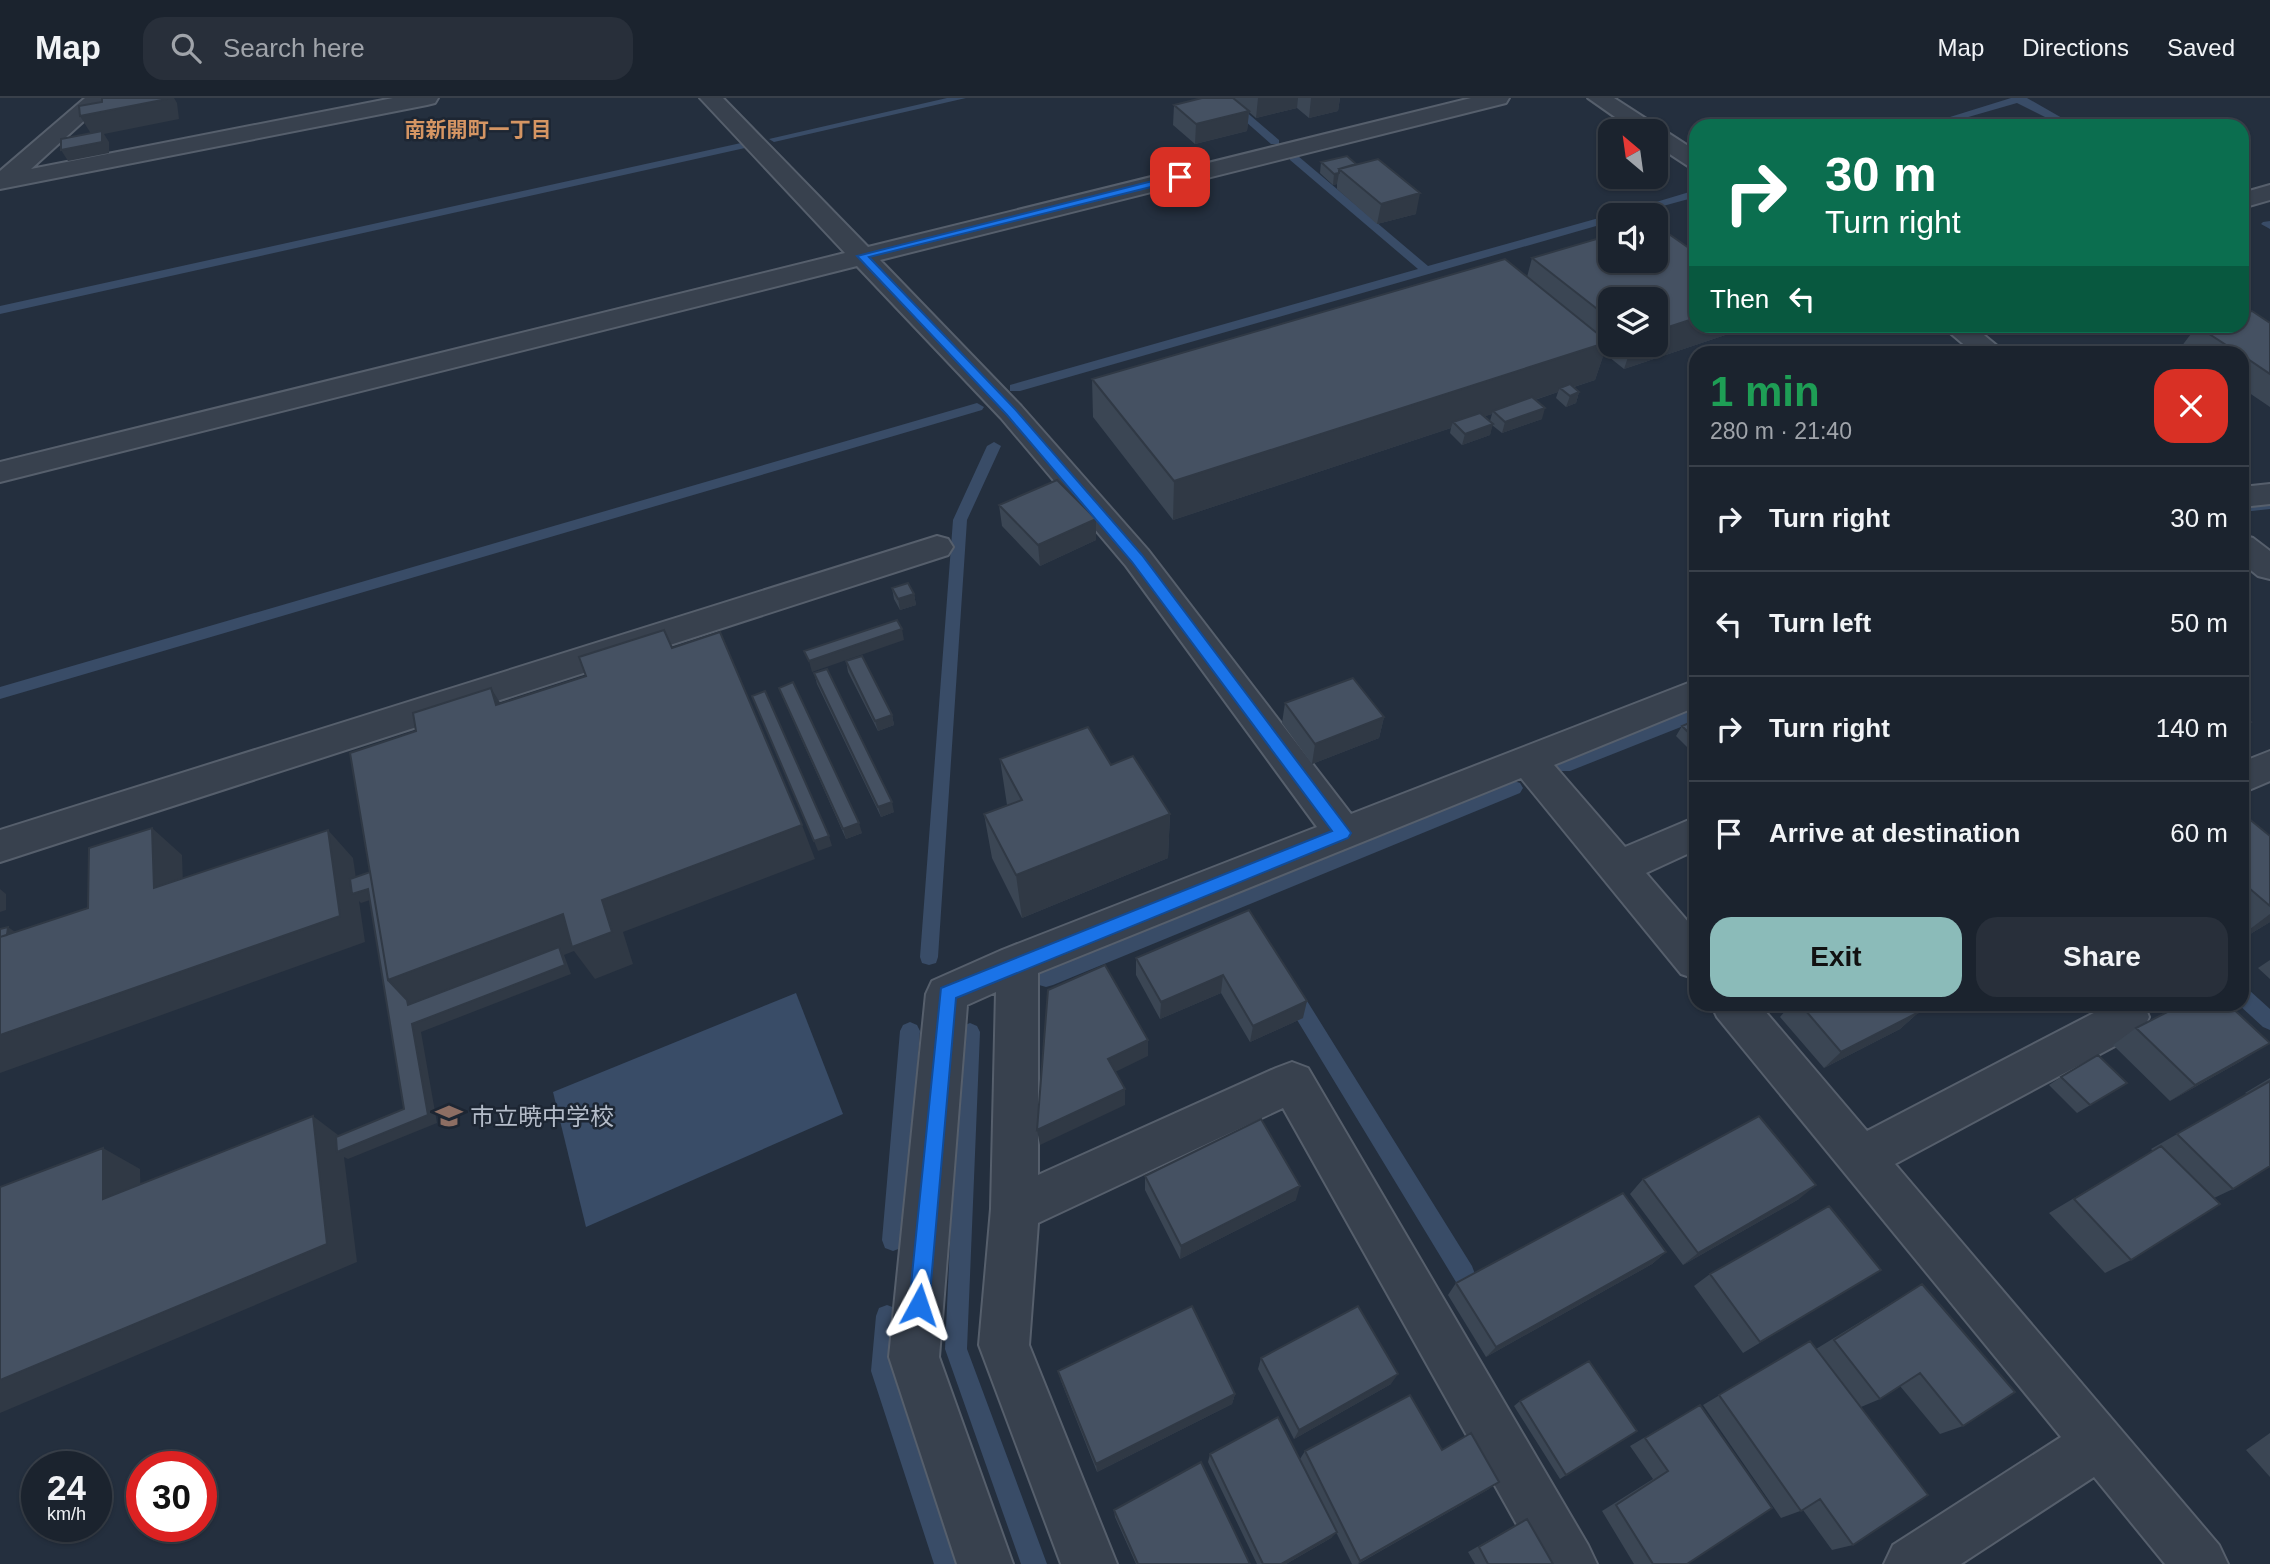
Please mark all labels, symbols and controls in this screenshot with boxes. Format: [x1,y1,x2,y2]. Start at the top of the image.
search box [143,17,633,80]
text: Map [35,29,101,66]
icon: search [167,29,205,67]
text: Search here [223,33,365,63]
text: Map [1938,34,1984,61]
text: Directions [2022,34,2129,61]
text: Saved [2167,34,2235,61]
district label: 南新開町一丁目 [405,118,552,141]
north arrow [1598,119,1668,189]
map controls [1598,119,1668,357]
pin [1150,147,1210,207]
icon: right [1710,147,1801,238]
text: 30 m [1825,147,1937,201]
icon: arrive [1161,158,1199,196]
button: sound [1598,203,1668,273]
text: Turn right [1825,204,1961,240]
icon: left [1783,280,1821,318]
text: Then [1710,284,1769,314]
button: layers [1598,287,1668,357]
text: 1 min [1710,368,1820,415]
button: close [2154,369,2228,443]
text: 280 m · 21:40 [1710,418,1852,444]
icon: right [1710,500,1748,538]
text: Turn right [1769,503,1890,533]
text: 30 m [2170,503,2228,533]
icon: left [1710,605,1748,643]
text: Turn left [1769,608,1871,638]
text: 50 m [2170,608,2228,638]
icon: right [1710,710,1748,748]
text: Turn right [1769,713,1890,743]
text: 140 m [2156,713,2228,743]
icon: arrive [1710,815,1748,853]
text: Arrive at destination [1769,818,2020,848]
text: 60 m [2170,818,2228,848]
button: Exit [1710,917,1962,997]
button: Share [1976,917,2228,997]
school or university icon: 市立暁中学校 [434,1101,464,1131]
place label: 市立暁中学校 [470,1103,614,1130]
position arrow [882,1268,956,1342]
speed limit sign: 30 [126,1451,217,1542]
text: 24 [47,1468,86,1507]
text: km/h [47,1504,86,1524]

